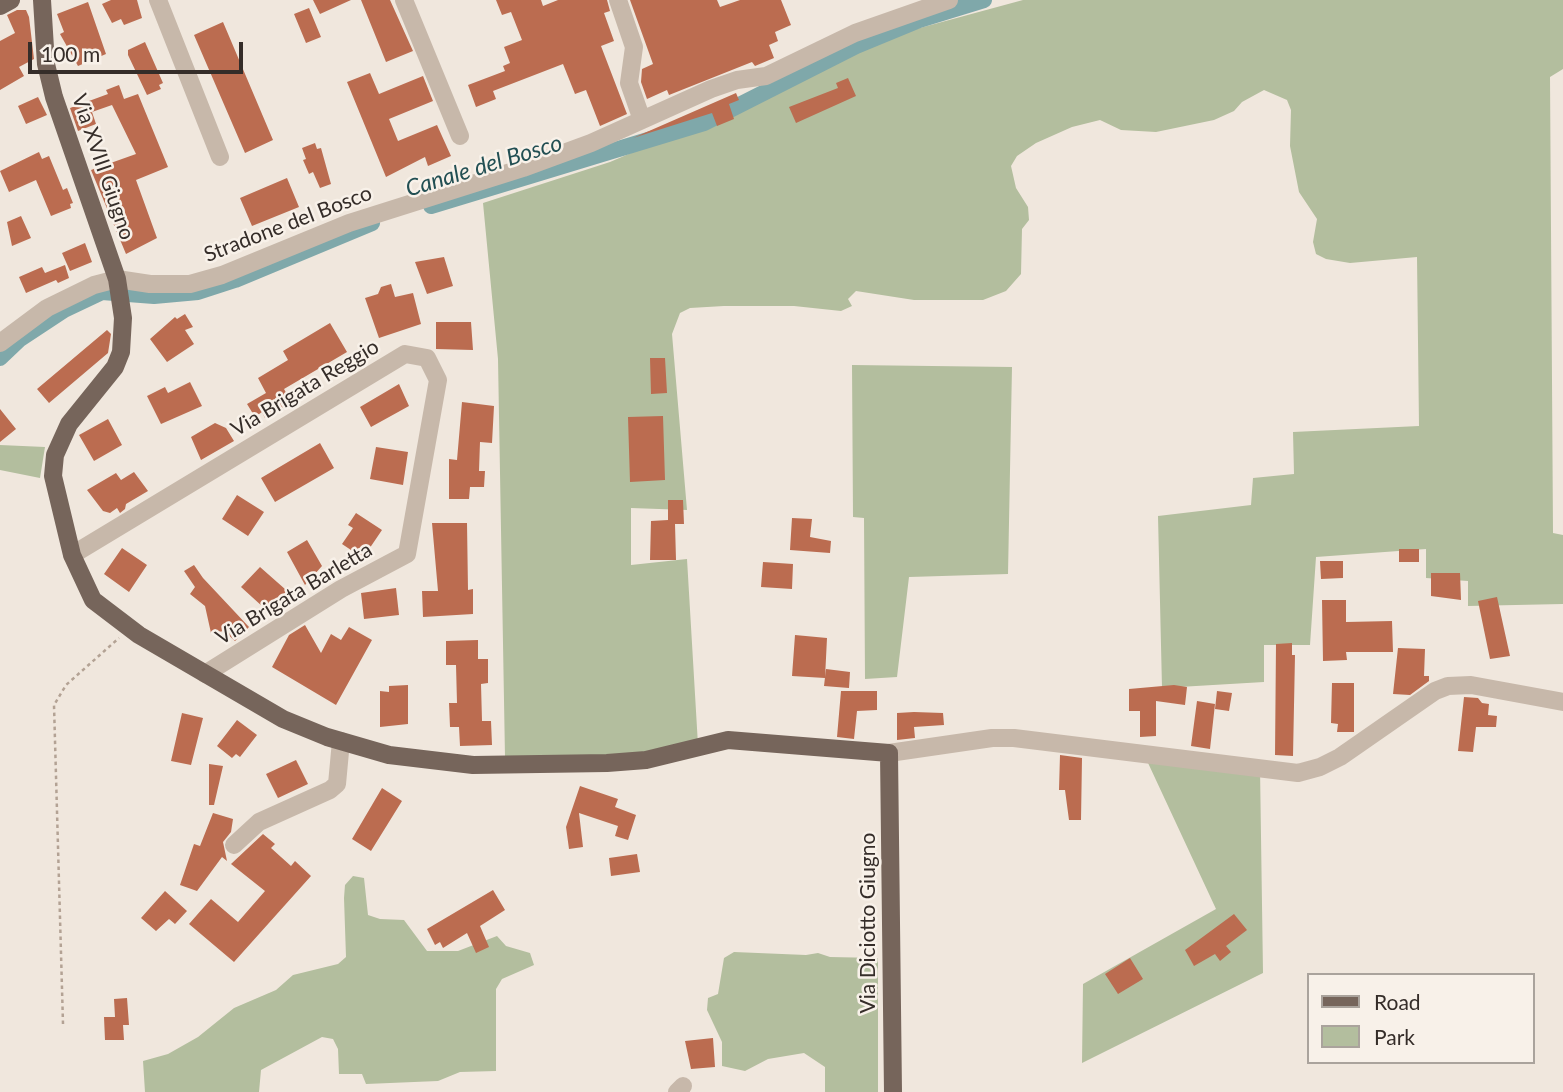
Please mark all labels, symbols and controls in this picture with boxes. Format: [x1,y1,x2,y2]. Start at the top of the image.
scale bar [32,28,247,72]
text: 100 m [41,41,100,66]
street label: Via XVIII Giugno [66,91,140,243]
water label: Canale del Bosco [402,129,566,203]
street label: Stradone del Bosco [201,180,375,268]
street label: Via Brigata Reggio [227,334,383,442]
street label: Via Brigata Barletta [211,537,377,651]
street label: Via Diciotto Giugno [855,833,881,1013]
legend [1308,973,1535,1064]
text: Road [1374,989,1421,1014]
text: Park [1374,1024,1415,1049]

